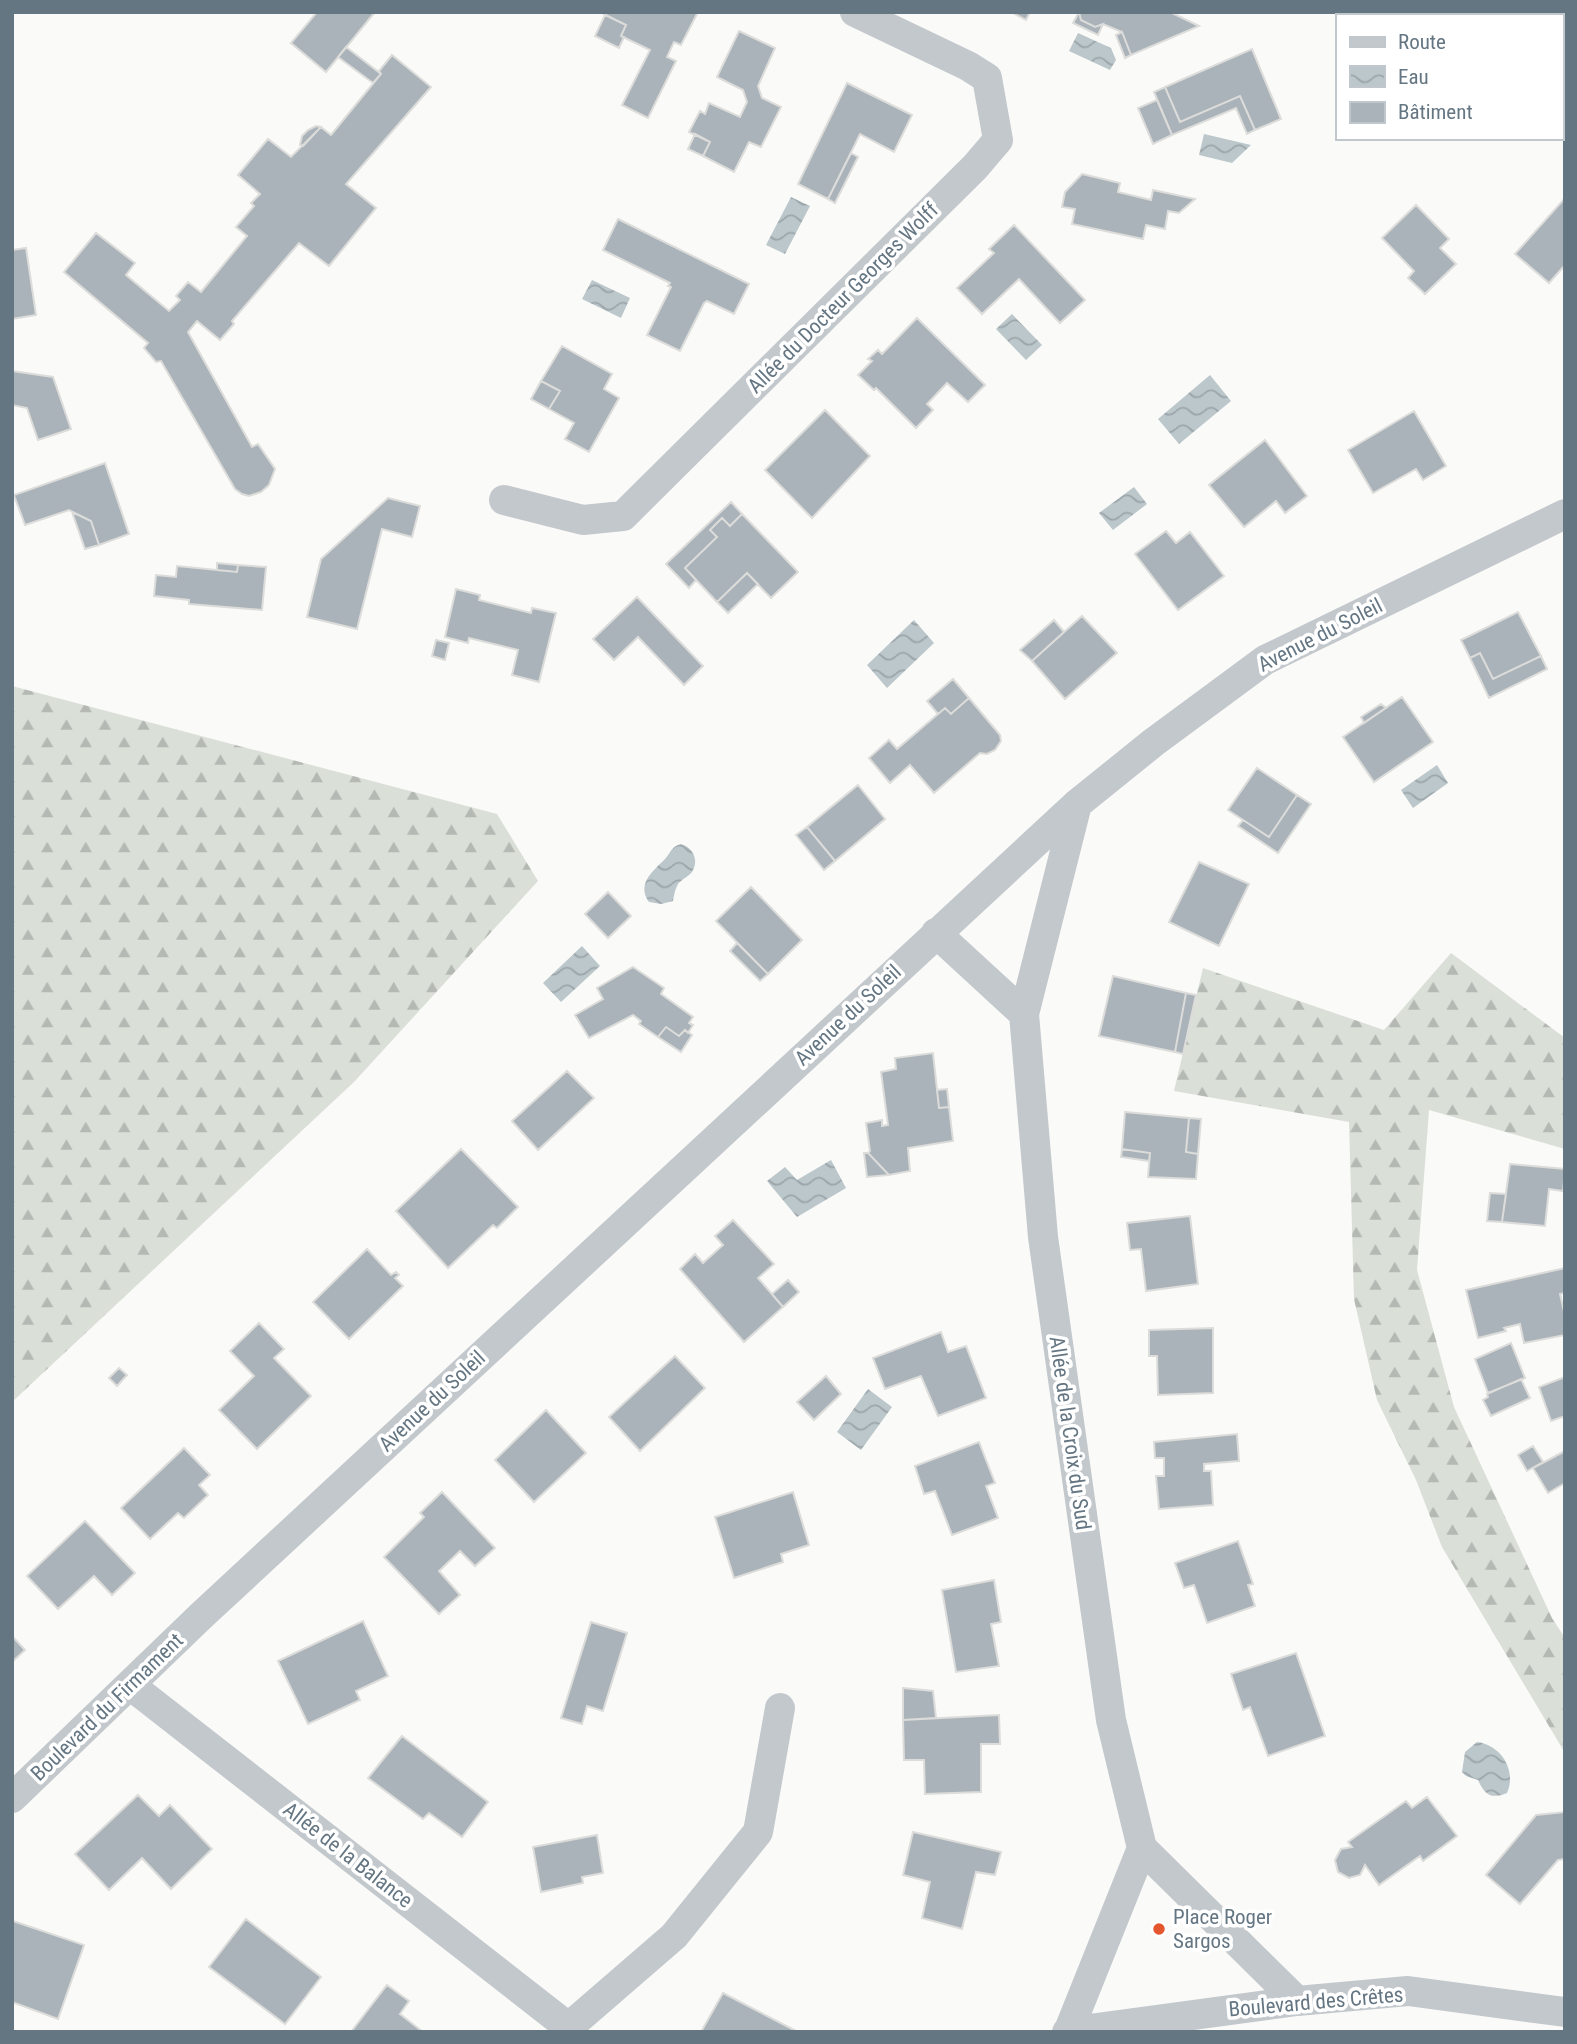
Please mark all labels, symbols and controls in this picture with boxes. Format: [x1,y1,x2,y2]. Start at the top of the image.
legend [1336,14,1563,140]
text: Route [1398,30,1446,54]
text: Eau [1398,65,1429,89]
text: Bâtiment [1398,100,1473,124]
street label: Allée du Docteur Georges Wolff [743,198,943,398]
street label: Avenue du Soleil [1254,593,1386,677]
street label: Avenue du Soleil [790,960,906,1070]
street label: Allée de la Croix du Sud [1045,1335,1095,1531]
street label: Avenue du Soleil [374,1346,490,1456]
street label: Boulevard du Firmament [26,1628,188,1786]
street label: Allée de la Balance [279,1797,417,1913]
place label: Place Roger Sargos [1173,1905,1272,1953]
marker: Place Roger Sargos [1151,1921,1167,1937]
street label: Boulevard des Crêtes [1228,1982,1404,2022]

